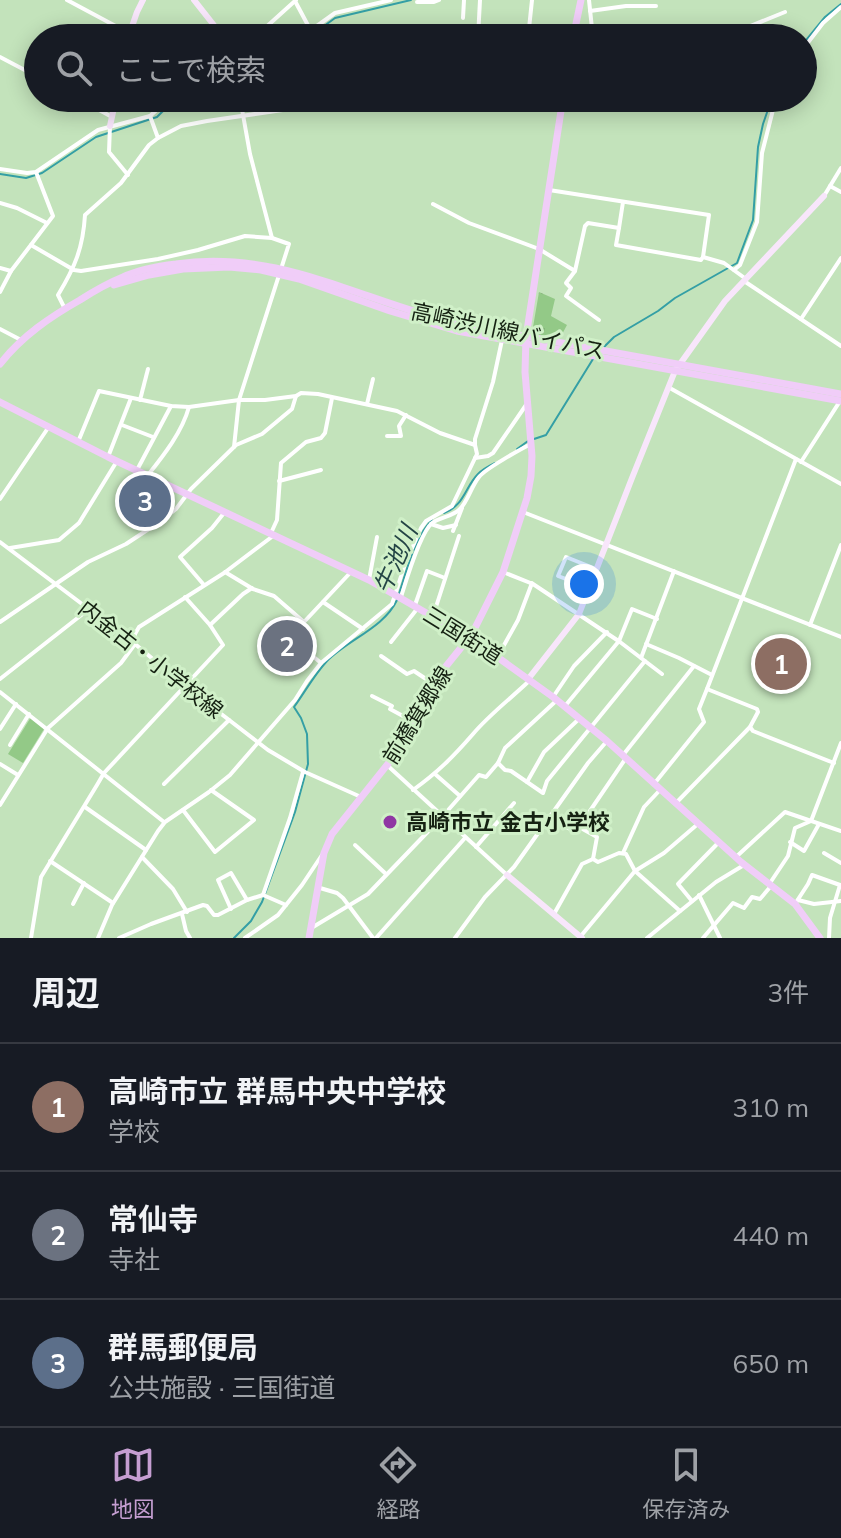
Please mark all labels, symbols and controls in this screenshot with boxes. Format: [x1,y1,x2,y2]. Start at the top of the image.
search box [24,24,817,112]
icon: search [52,46,96,90]
text: ここで検索 [116,51,266,89]
street label: 高崎渋川線バイパス [408,297,608,365]
pin: 3 [119,471,171,531]
water label: 牛池川 [367,517,425,598]
your location [564,564,604,604]
street label: 内金古・小学校線 [73,594,229,724]
street label: 三国街道 [418,600,508,670]
pin: 2 [261,616,313,676]
pin: 1 [755,634,807,694]
street label: 前橋箕郷線 [376,661,458,769]
place label: 高崎市立 金古小学校 [406,808,610,836]
marker: 高崎市立 金古小学校 [381,813,399,831]
text: 周辺 [32,971,100,1014]
text: 3件 [767,976,809,1009]
text: 高崎市立 群馬中央中学校 [108,1072,446,1110]
text: 1 [50,1091,66,1124]
text: 310 m [733,1091,809,1124]
text: 学校 [108,1115,160,1148]
text: 常仙寺 [108,1200,198,1238]
text: 2 [50,1219,66,1252]
text: 440 m [733,1219,809,1252]
text: 寺社 [108,1243,160,1276]
text: 群馬郵便局 [108,1328,258,1366]
text: 3 [50,1347,66,1380]
text: 650 m [733,1347,809,1380]
text: 公共施設 · 三国街道 [108,1371,336,1404]
tab: 地図 [111,1443,155,1523]
tab: 経路 [376,1443,420,1523]
tab: 保存済み [642,1443,730,1523]

